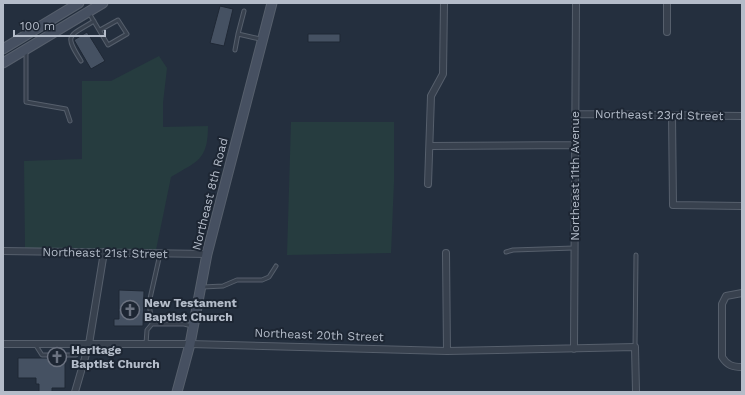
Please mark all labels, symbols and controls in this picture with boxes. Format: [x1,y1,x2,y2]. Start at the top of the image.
scale bar [14,12,105,38]
text: 100 m [20,19,55,33]
street label: Northeast 23rd Street [595,107,723,123]
street label: Northeast 11th Avenue [568,111,582,241]
street label: Northeast 8th Road [189,136,231,252]
street label: Northeast 21st Street [42,245,168,261]
place label: New Testament Baptist Church [144,296,237,324]
church icon: New Testament Baptist Church [119,299,141,321]
street label: Northeast 20th Street [254,326,384,344]
place label: Heritage Baptist Church [71,343,160,371]
church icon: Heritage Baptist Church [46,346,68,368]

